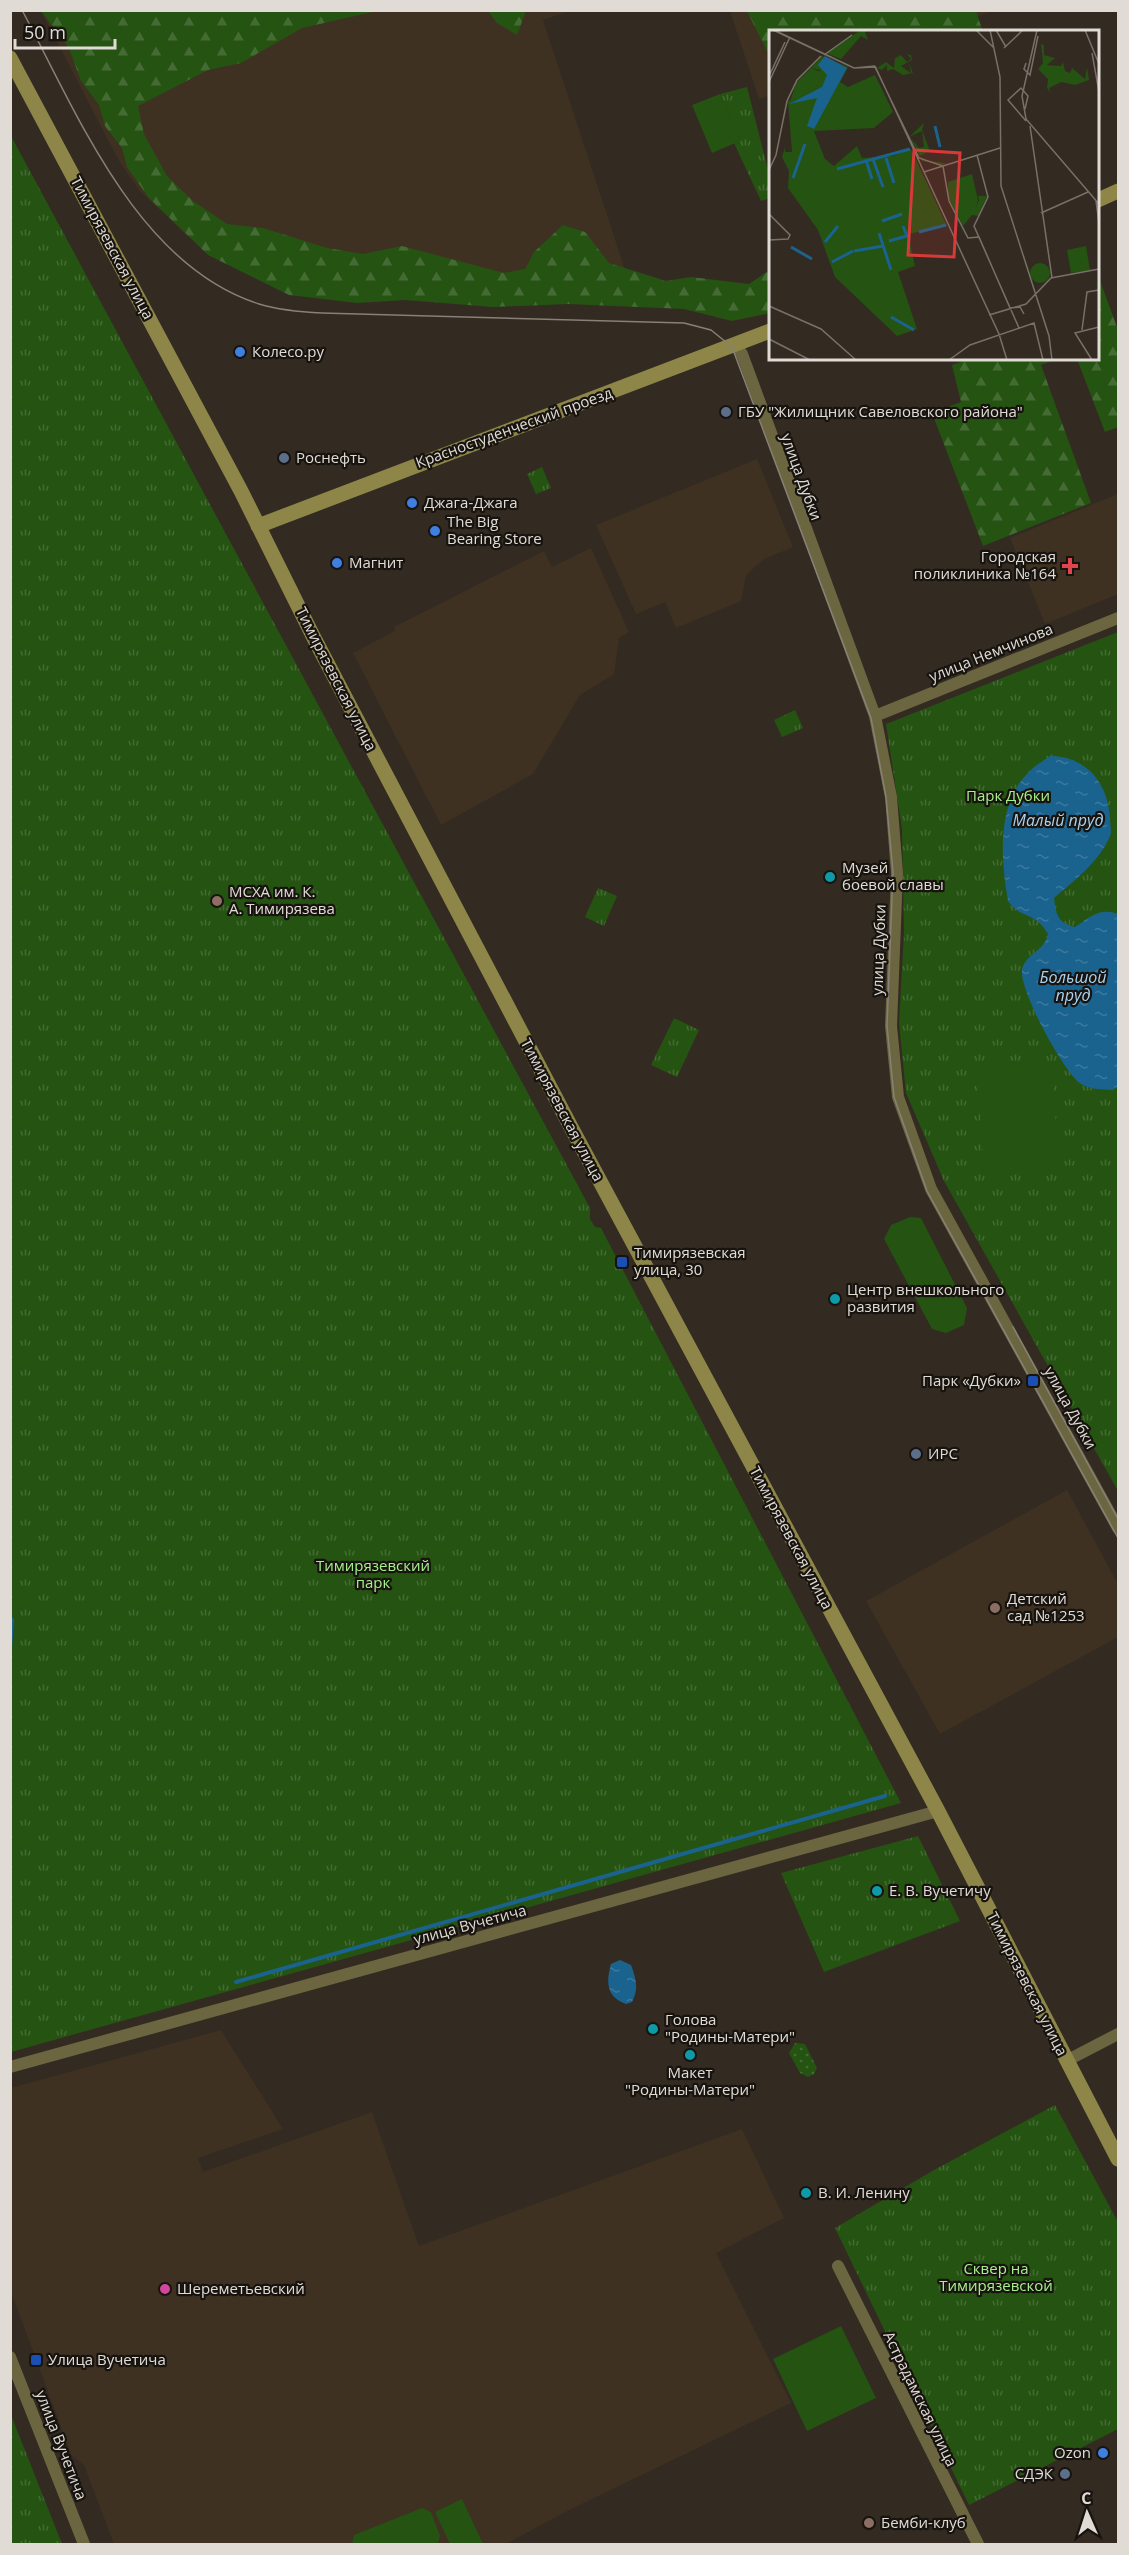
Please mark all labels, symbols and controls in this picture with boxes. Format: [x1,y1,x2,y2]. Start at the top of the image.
scale bar [15,12,116,50]
text: 50 m [24,20,66,44]
inset map [769,30,1099,360]
street label: Тимирязевская улица [67,173,159,322]
place label: Колесо.ру [252,341,325,361]
marker: Колесо.ру [233,345,247,359]
street label: Красностуденческий проезд [413,382,615,472]
place label: ГБУ "Жилищник Савеловского района" [738,401,1023,421]
marker: ГБУ "Жилищник Савеловского района" [719,405,733,419]
street label: улица Дубки [777,430,827,523]
place label: Роснефть [296,447,366,467]
marker: Роснефть [277,451,291,465]
place label: Джага-Джага [424,492,518,512]
marker: Джага-Джага [405,496,419,510]
place label: The Big Bearing Store [447,511,542,548]
marker: The Big Bearing Store [428,524,442,538]
place label: Городская поликлиника №164 [914,546,1056,583]
place label: Магнит [349,552,403,572]
marker: Магнит [330,556,344,570]
marker: Городская поликлиника №164 [1061,557,1079,575]
street label: Тимирязевская улица [292,603,382,754]
street label: улица Немчинова [926,618,1055,686]
park label: Парк Дубки [966,785,1050,805]
water label: Малый пруд [1013,809,1103,831]
place label: Музей боевой славы [842,857,944,894]
marker: Музей боевой славы [823,870,837,884]
place label: МСХА им. К. А. Тимирязева [229,881,335,918]
marker: МСХА им. К. А. Тимирязева [210,894,224,908]
street label: улица Дубки [866,904,890,996]
water label: Большой пруд [1039,966,1107,1006]
street label: Тимирязевская улица [517,1035,609,1184]
place label: Тимирязевская улица, 30 [634,1242,746,1279]
marker: Тимирязевская улица, 30 [615,1255,629,1269]
place label: Центр внешкольного развития [847,1279,1004,1316]
marker: Центр внешкольного развития [828,1292,842,1306]
street label: улица Дубки [1040,1363,1102,1452]
place label: Парк «Дубки» [922,1370,1021,1390]
marker: Парк «Дубки» [1026,1374,1040,1388]
place label: ИРС [928,1443,958,1463]
marker: ИРС [909,1447,923,1461]
street label: Тимирязевская улица [746,1463,838,1612]
park label: Тимирязевский парк [316,1555,430,1592]
place label: Детский сад №1253 [1007,1588,1085,1625]
marker: Детский сад №1253 [988,1601,1002,1615]
place label: Е. В. Вучетичу [889,1880,991,1900]
marker: Е. В. Вучетичу [870,1884,884,1898]
street label: улица Вучетича [411,1899,528,1949]
street label: Тимирязевская улица [983,1908,1073,2059]
place label: Голова "Родины-Матери" [665,2009,795,2046]
marker: Голова "Родины-Матери" [646,2022,660,2036]
marker: Макет "Родины-Матери" [683,2048,697,2062]
place label: Макет "Родины-Матери" [625,2062,755,2099]
place label: В. И. Ленину [818,2182,910,2202]
marker: В. И. Ленину [799,2186,813,2200]
park label: Сквер на Тимирязевской [939,2258,1053,2295]
place label: Шереметьевский [177,2278,305,2298]
marker: Шереметьевский [158,2282,172,2296]
street label: Астрадамская улица [879,2328,962,2469]
place label: Улица Вучетича [48,2349,166,2369]
marker: Улица Вучетича [29,2353,43,2367]
street label: улица Вучетича [32,2387,92,2502]
place label: Ozon [1054,2442,1091,2462]
marker: Ozon [1096,2446,1110,2460]
place label: СДЭК [1015,2463,1054,2483]
marker: СДЭК [1058,2467,1072,2481]
north arrow [1057,2483,1117,2543]
text: С [1081,2487,1092,2509]
place label: Бемби-клуб [881,2512,966,2532]
marker: Бемби-клуб [862,2516,876,2530]

